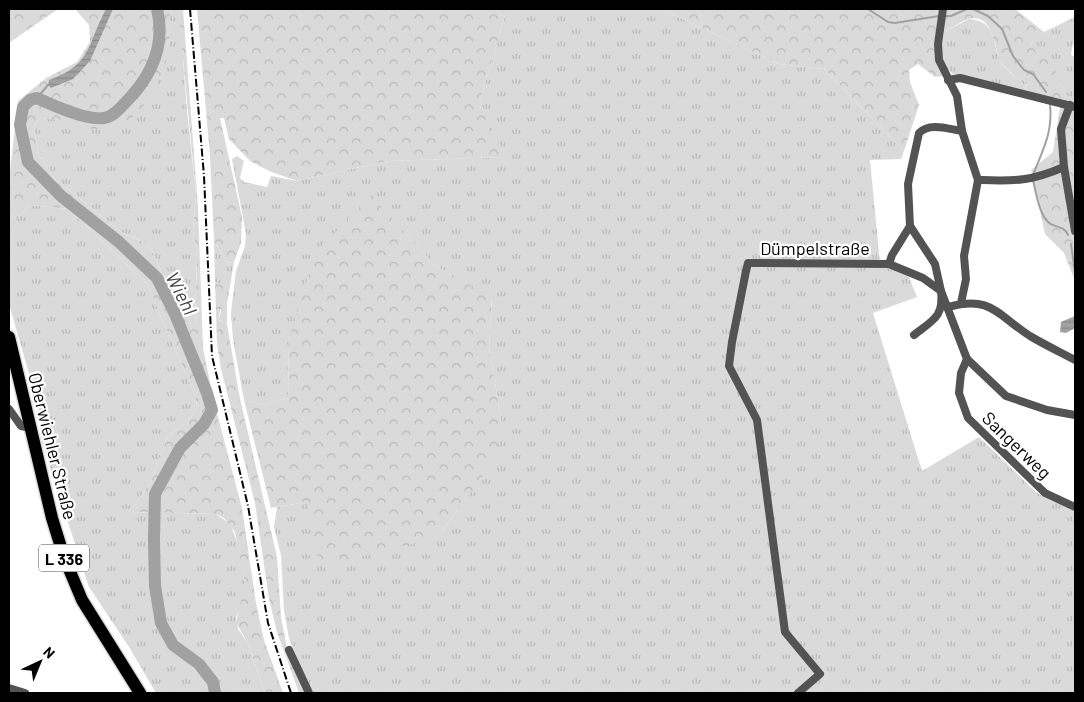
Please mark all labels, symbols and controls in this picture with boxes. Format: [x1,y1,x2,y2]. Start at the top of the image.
street label: Dümpelstraße [760,237,870,259]
water label: Wiehl [162,268,203,319]
street label: Oberwiehler Straße [24,370,82,522]
street label: Sangerweg [978,407,1056,483]
road number: L 336 [39,544,89,572]
north arrow [15,637,65,687]
text: N [40,643,59,662]

